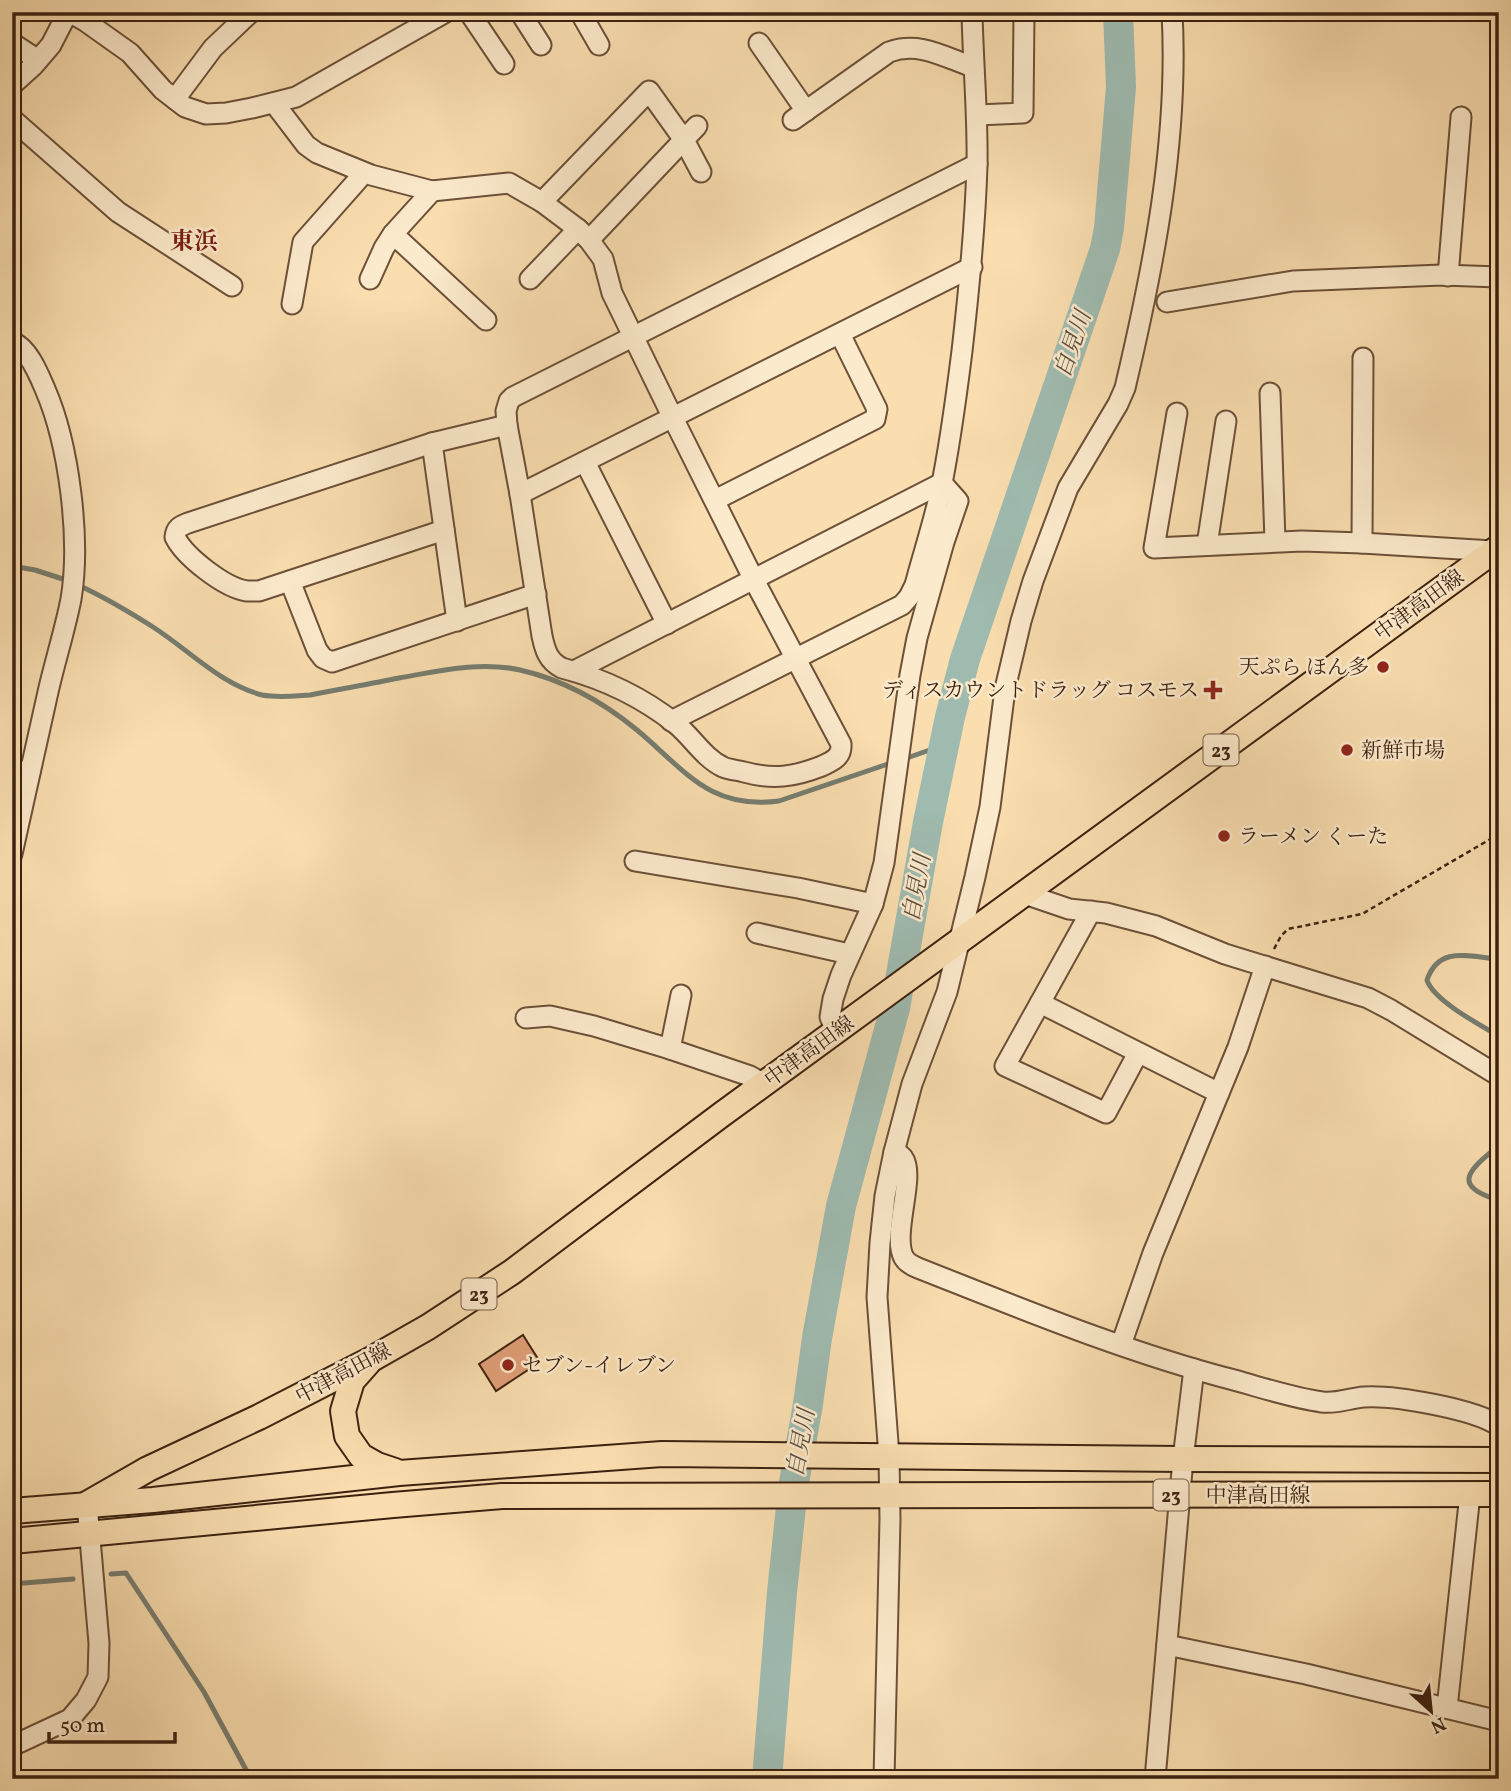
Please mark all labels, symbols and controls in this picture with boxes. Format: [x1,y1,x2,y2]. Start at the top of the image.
district label: 東浜 [170,226,218,260]
water label: 自見川 [1048,304,1101,382]
street label: 中津高田線 [1369,564,1471,649]
place label: 天ぷら ほん多 [1239,654,1369,683]
marker: 天ぷら ほん多 [1375,659,1391,675]
place label: ディスカウントドラッグ コスモス [882,677,1199,706]
marker: ディスカウントドラッグ コスモス [1205,682,1221,698]
road number: 23 [1204,734,1238,765]
place label: 新鮮市場 [1361,737,1445,766]
marker: 新鮮市場 [1339,742,1355,758]
place label: ラーメン くーた [1238,823,1388,852]
marker: ラーメン くーた [1216,828,1232,844]
water label: 自見川 [896,849,940,925]
street label: 中津高田線 [759,1010,861,1095]
road number: 23 [462,1278,496,1310]
street label: 中津高田線 [291,1337,397,1412]
place label: セブン-イレブン [522,1352,676,1381]
marker: セブン-イレブン [500,1357,516,1373]
water label: 自見川 [780,1404,824,1480]
road number: 23 [1154,1480,1188,1511]
street label: 中津高田線 [1206,1482,1311,1511]
north arrow [1396,1676,1466,1746]
scale bar [49,1700,175,1744]
text: N [1426,1710,1450,1739]
text: 50 m [60,1712,105,1741]

